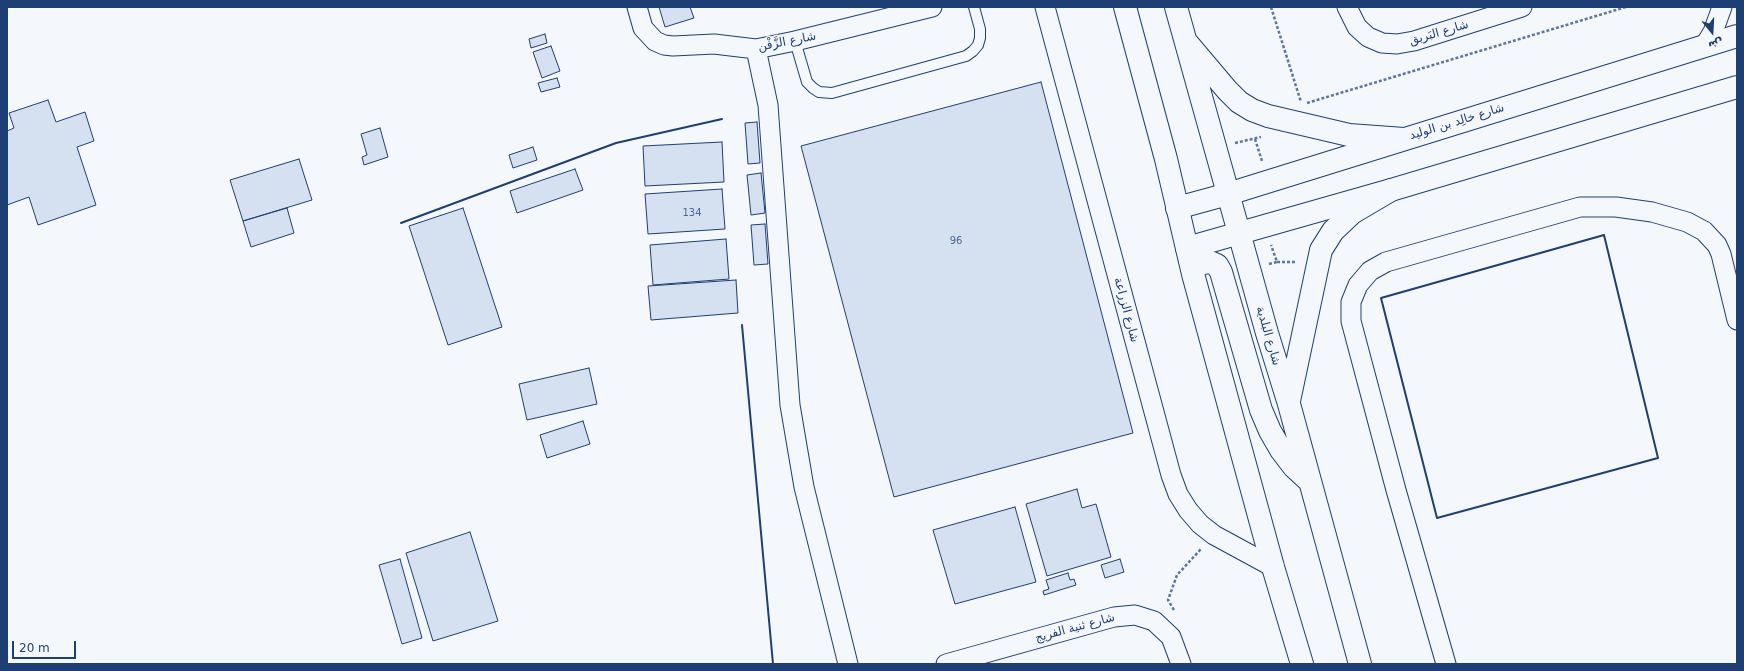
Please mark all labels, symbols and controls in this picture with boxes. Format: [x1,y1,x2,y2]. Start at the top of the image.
north arrow [1692,12,1732,52]
street label: شارع البَريق [1408,18,1470,48]
street label: شارع الزَّفْن [757,29,817,55]
text: ش [1707,35,1725,52]
street label: شارع خالِد بن الوليد [1408,101,1506,143]
house number: 134 [682,207,702,219]
house number: 96 [950,235,962,247]
street label: شارع الزراعة [1110,276,1142,344]
street label: شارع البلدية [1253,305,1283,367]
street label: شارع ثنية الفريج [1033,610,1117,646]
scale bar [14,633,78,659]
text: 20 m [19,641,50,655]

